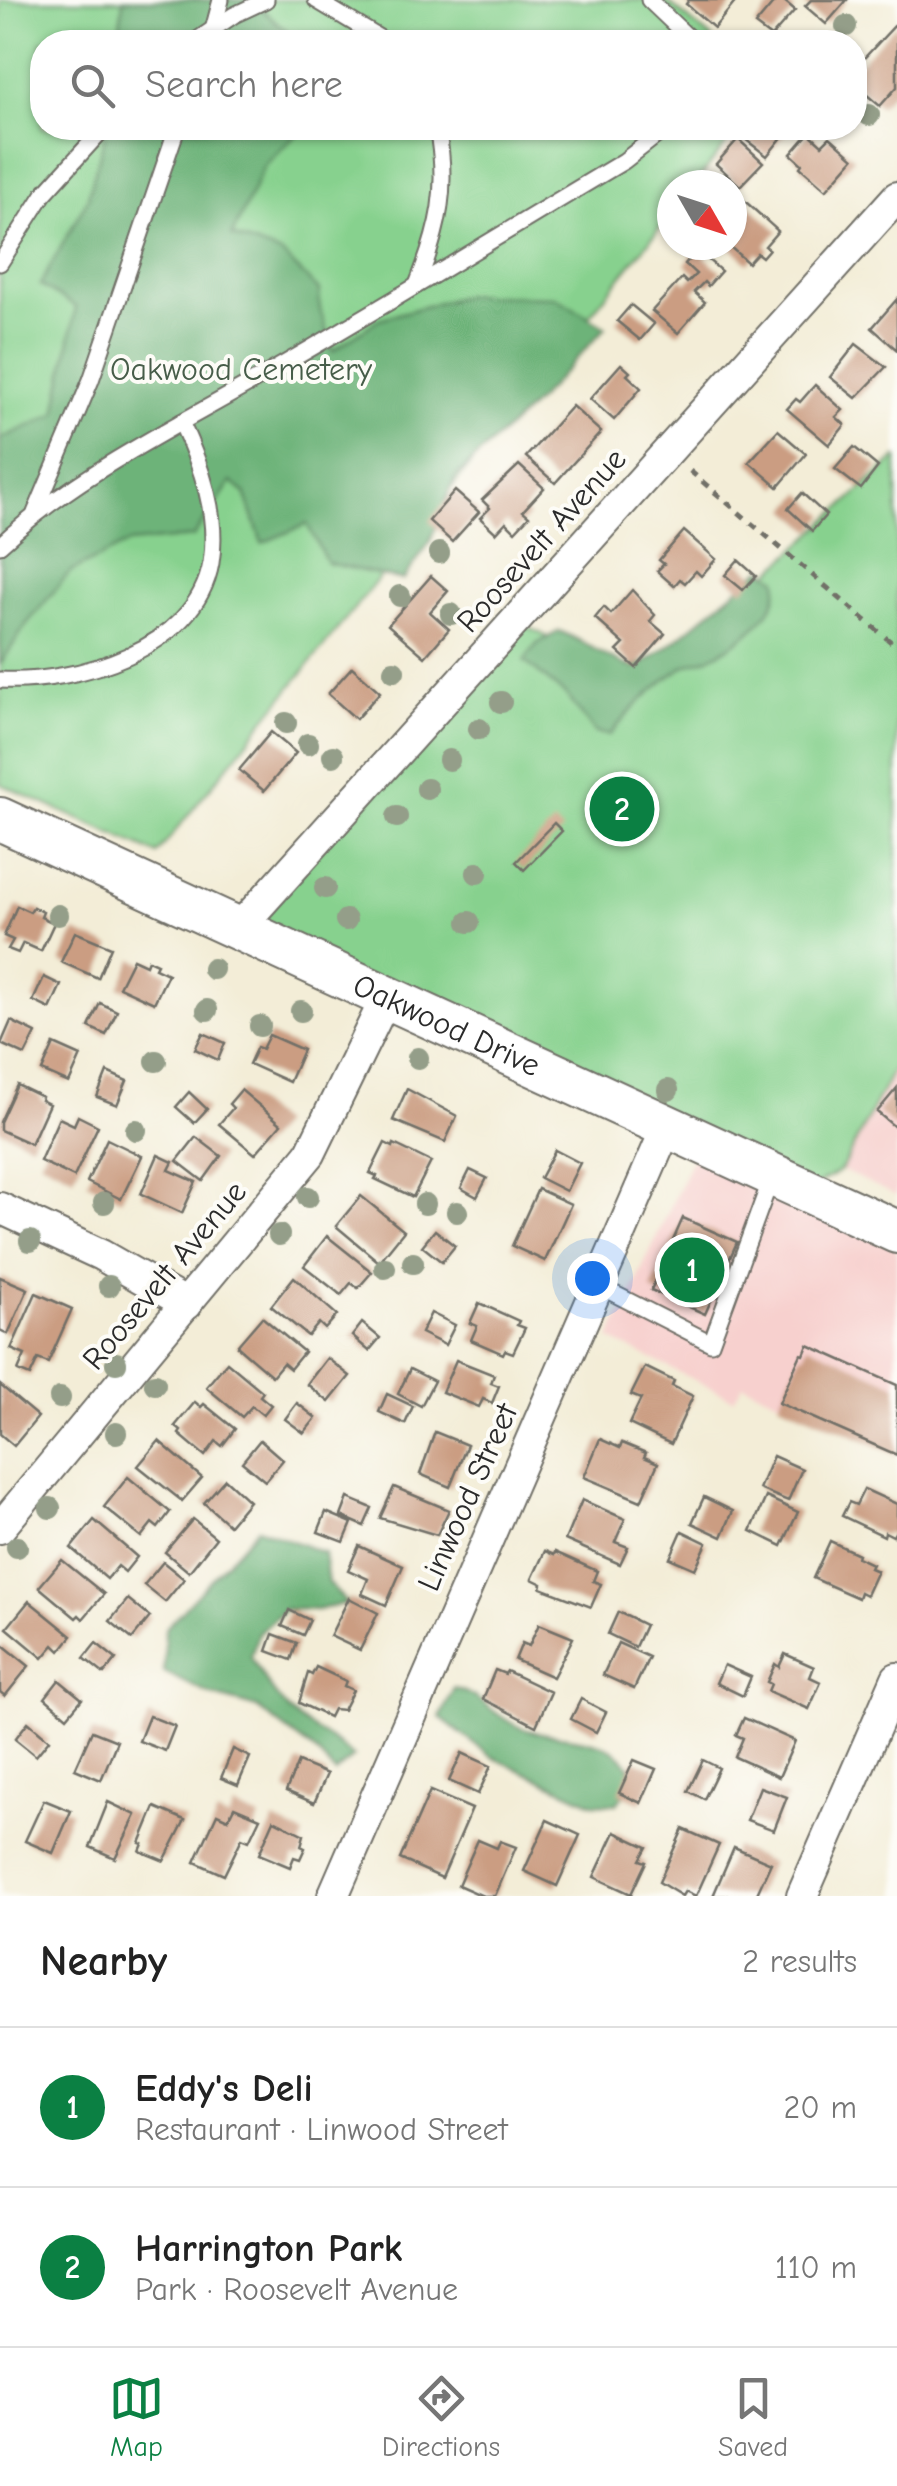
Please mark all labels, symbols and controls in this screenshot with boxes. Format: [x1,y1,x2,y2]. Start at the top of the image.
search box [30,30,867,140]
icon: search [65,58,120,113]
text: Search here [145,63,343,107]
north arrow [657,170,747,260]
park label: Oakwood Cemetery [110,351,373,388]
street label: Roosevelt Avenue [449,441,634,640]
pin: 2 [590,772,654,846]
street label: Oakwood Drive [347,966,546,1084]
street label: Roosevelt Avenue [75,1174,254,1377]
pin: 1 [660,1232,724,1308]
your location [567,1253,618,1304]
street label: Linwood Street [410,1397,526,1597]
text: Nearby [40,1937,167,1986]
text: 2 results [742,1943,857,1980]
text: Eddy's Deli [135,2067,313,2111]
text: 1 [66,2089,79,2126]
text: 20 m [784,2089,857,2126]
text: Restaurant · Linwood Street [135,2111,508,2148]
text: Harrington Park [135,2227,402,2271]
text: 2 [65,2249,80,2286]
text: 110 m [775,2249,857,2286]
text: Park · Roosevelt Avenue [135,2271,458,2308]
tab: Map [109,2371,164,2463]
tab: Directions [382,2371,500,2463]
tab: Saved [718,2371,788,2463]

